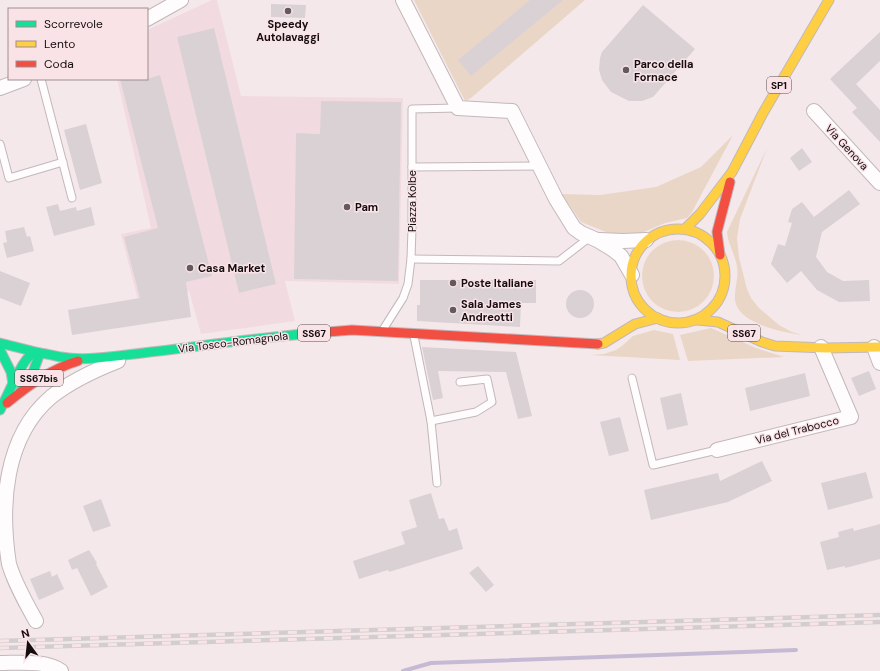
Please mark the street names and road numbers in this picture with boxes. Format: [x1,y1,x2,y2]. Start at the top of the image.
road number: SP1 [767,77,791,93]
street label: Via Genova [822,121,872,173]
street label: Piazza Kolbe [405,170,419,232]
road number: SS67 [298,325,330,341]
road number: SS67 [728,325,760,341]
street label: Via Tosco-Romagnola [177,328,289,356]
road number: SS67bis [15,370,63,386]
street label: Via del Trabocco [754,413,840,447]

